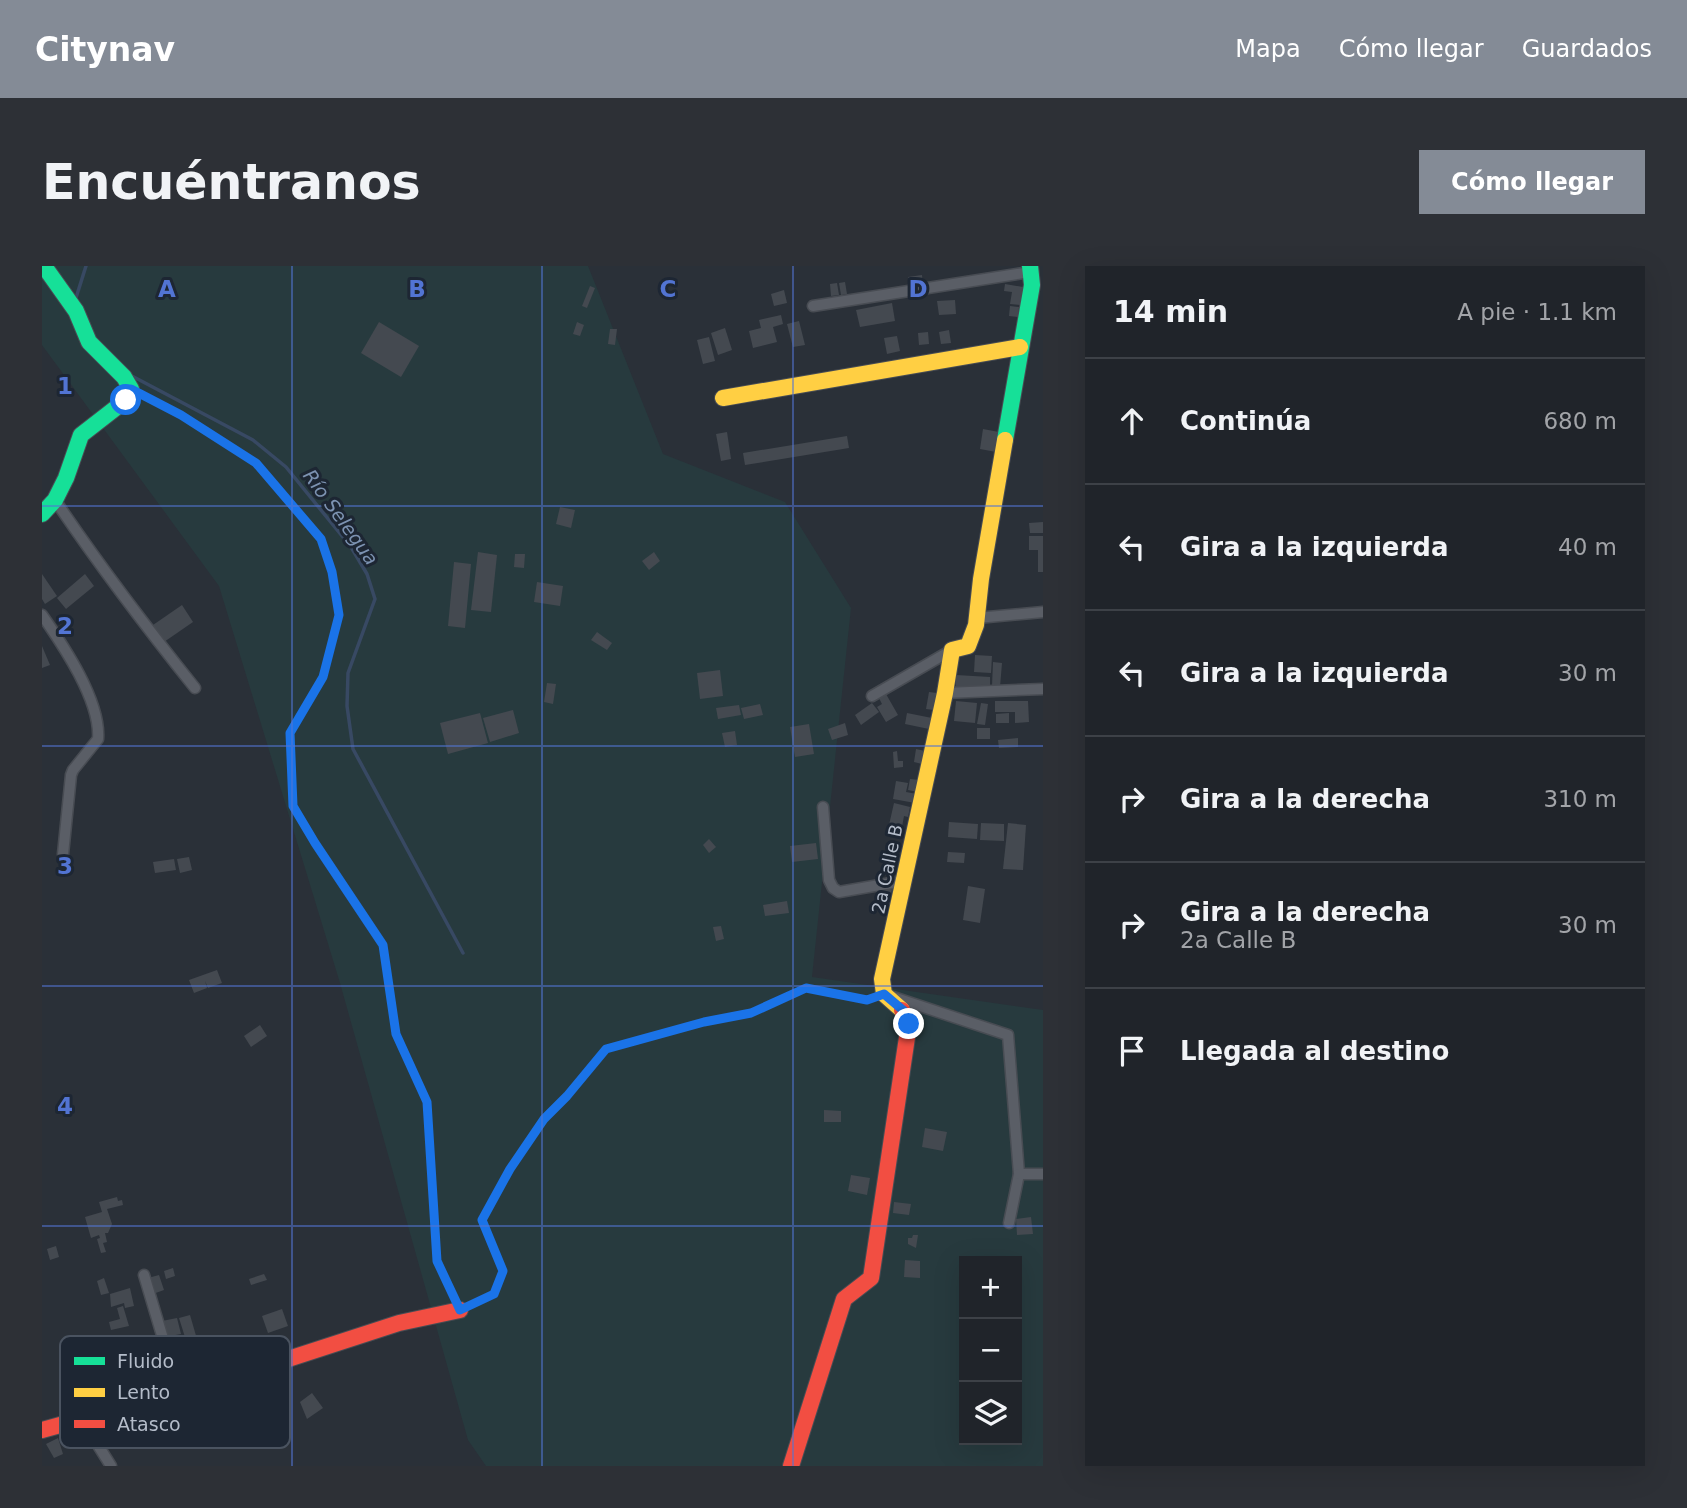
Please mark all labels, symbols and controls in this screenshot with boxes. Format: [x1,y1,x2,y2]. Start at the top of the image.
text: Citynav [35,30,175,69]
text: Mapa [1235,35,1301,63]
text: Cómo llegar [1339,35,1484,63]
text: Guardados [1522,35,1652,63]
button: Cómo llegar [1419,150,1645,214]
text: Encuéntranos [42,154,421,211]
text: A [158,276,176,302]
text: B [408,276,426,302]
text: C [660,276,676,302]
text: D [908,276,928,302]
text: 14 min [1113,294,1228,329]
text: A pie · 1.1 km [1457,299,1617,325]
text: 1 [57,373,73,399]
route start [110,384,141,415]
icon: ahead [1113,402,1151,440]
text: Continúa [1180,406,1311,436]
text: 680 m [1543,408,1617,434]
water label: Río Selegua [299,465,383,569]
icon: left [1113,528,1151,566]
text: Gira a la izquierda [1180,532,1448,562]
text: 40 m [1558,534,1617,560]
text: 2 [57,613,73,639]
icon: left [1113,654,1151,692]
text: Gira a la izquierda [1180,658,1448,688]
text: 30 m [1558,660,1617,686]
icon: right [1113,780,1151,818]
text: Gira a la derecha [1180,784,1430,814]
text: 310 m [1543,786,1617,812]
street label: 2a Calle B [867,822,907,916]
text: 3 [57,853,73,879]
text: Gira a la derecha [1180,897,1430,927]
icon: right [1113,906,1151,944]
text: 30 m [1558,912,1617,938]
text: 2a Calle B [1180,927,1296,953]
route end [893,1008,924,1039]
icon: arrive [1113,1032,1151,1070]
text: Llegada al destino [1180,1036,1449,1066]
text: 4 [57,1093,73,1119]
map controls [959,1256,1022,1445]
button: + [959,1256,1022,1319]
button: − [959,1319,1022,1382]
legend [60,1336,290,1448]
text: Fluido [117,1350,174,1372]
text: Lento [117,1381,170,1403]
button: layers [959,1382,1022,1445]
text: Atasco [117,1413,181,1435]

